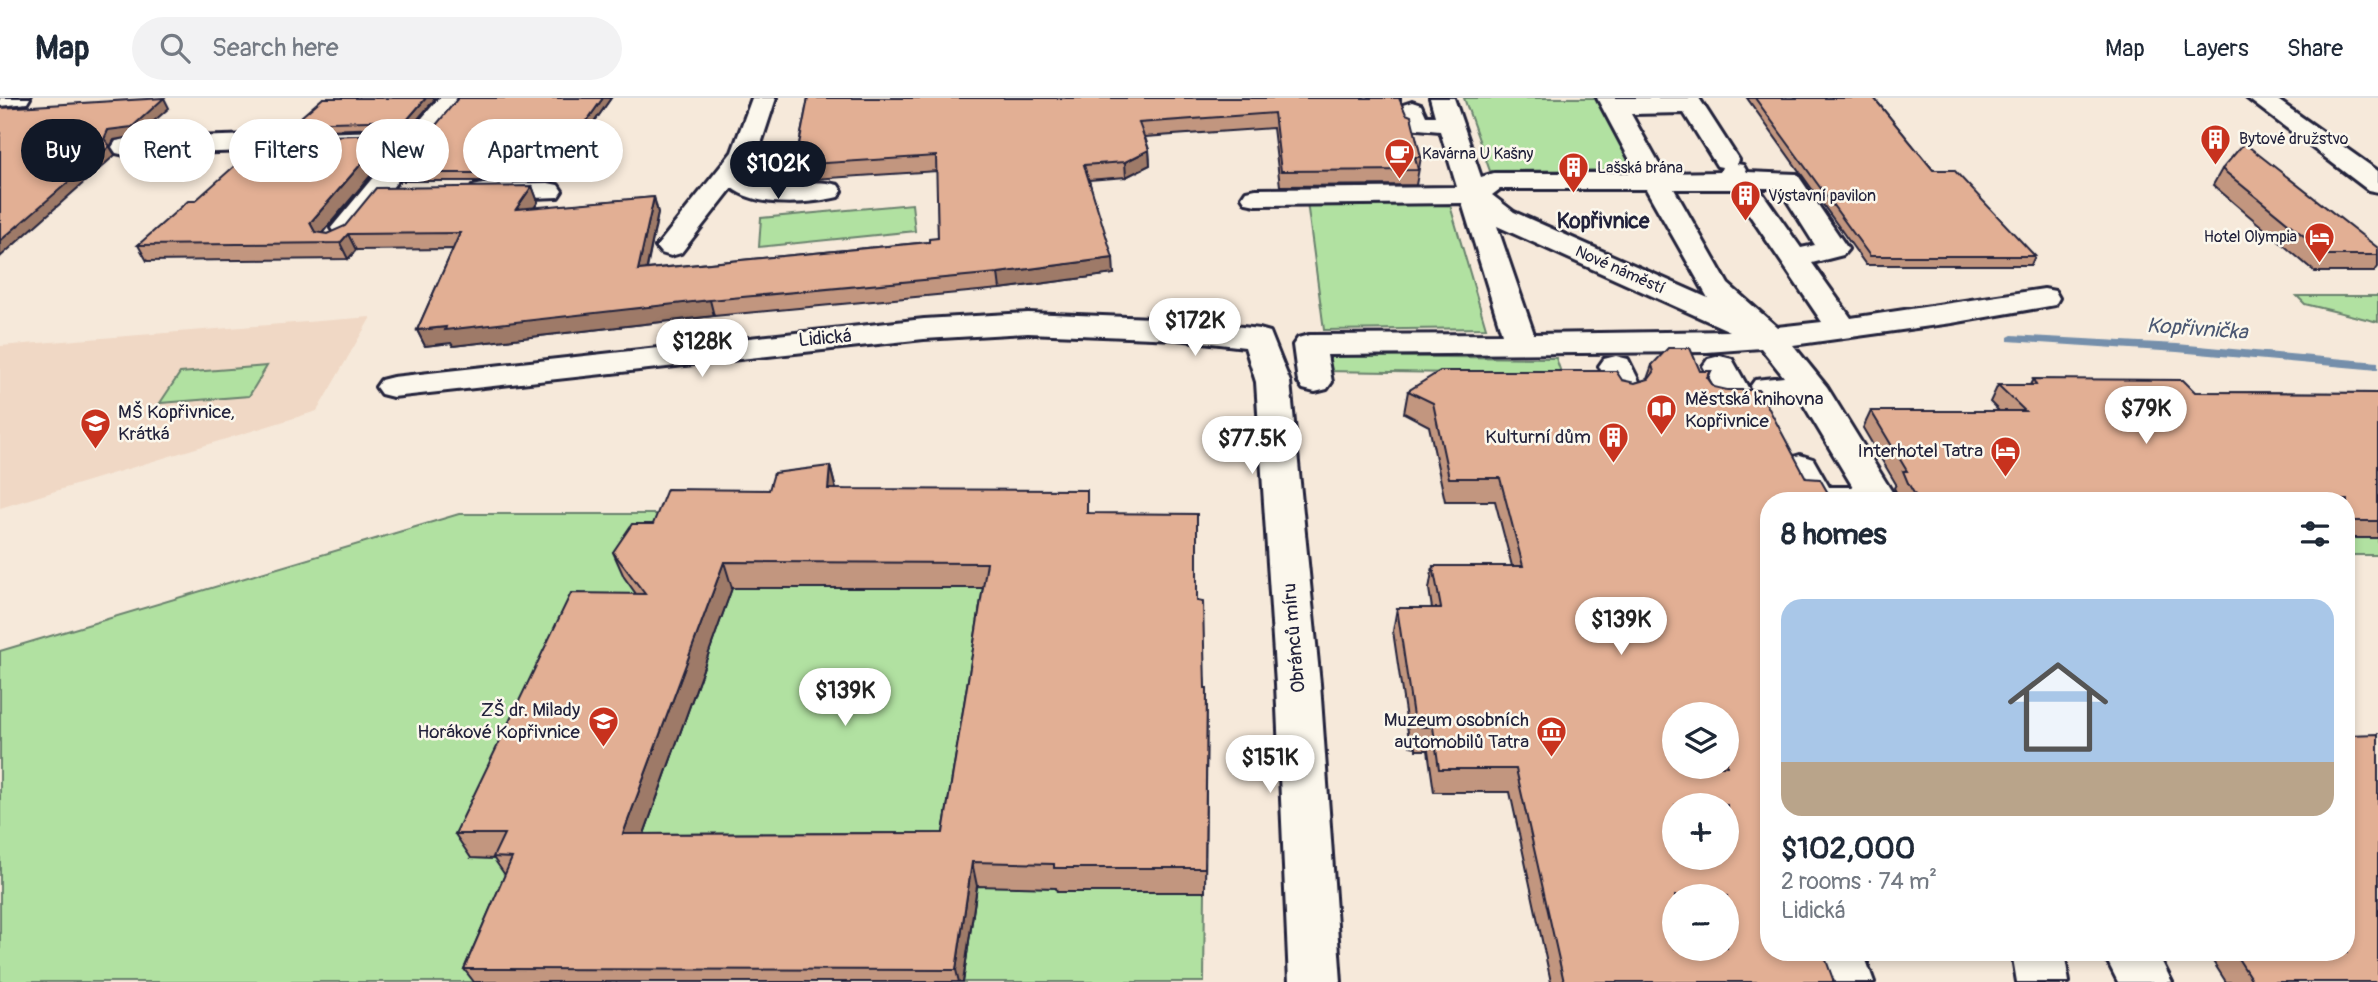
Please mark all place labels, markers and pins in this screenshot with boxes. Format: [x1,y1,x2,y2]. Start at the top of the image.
building icon: Bytové družstvo [2199,122,2233,166]
place label: Bytové družstvo [2239,129,2349,149]
cafe icon: Kavárna U Kašny [1382,137,1416,181]
pin: $102K [729,141,827,201]
place label: Kavárna U Kašny [1422,144,1533,164]
building icon: Lašská brána [1557,151,1591,195]
place label: Lašská brána [1597,158,1683,178]
building icon: Výstavní pavilon [1728,179,1762,223]
place label: Výstavní pavilon [1768,186,1876,206]
hotel icon: Hotel Olympia [2303,220,2337,264]
place label: Hotel Olympia [2204,227,2297,247]
pin: $172K [1146,299,1244,358]
pin: $128K [653,320,751,379]
pin: $79K [2105,386,2187,446]
place label: Městská knihovna Kopřivnice [1685,387,1824,433]
library icon: Městská knihovna Kopřivnice [1645,393,1679,437]
place label: MŠ Kopřivnice, Krátká [118,400,235,446]
school or university icon: MŠ Kopřivnice, Krátká [78,406,112,450]
pin: $77.5K [1195,416,1309,476]
building icon: Kulturní dům [1597,420,1631,464]
place label: Kulturní dům [1485,425,1591,449]
hotel icon: Interhotel Tatra [1989,434,2023,478]
place label: Interhotel Tatra [1858,439,1983,463]
pin: $139K [1572,598,1670,657]
pin: $139K [796,668,894,728]
place label: ZŠ dr. Milady Horákové Kopřivnice [417,698,581,744]
school or university icon: ZŠ dr. Milady Horákové Kopřivnice [586,704,620,748]
place label: Muzeum osobních automobilů Tatra [1384,708,1529,754]
museum icon: Muzeum osobních automobilů Tatra [1535,714,1569,758]
pin: $151K [1221,736,1319,795]

